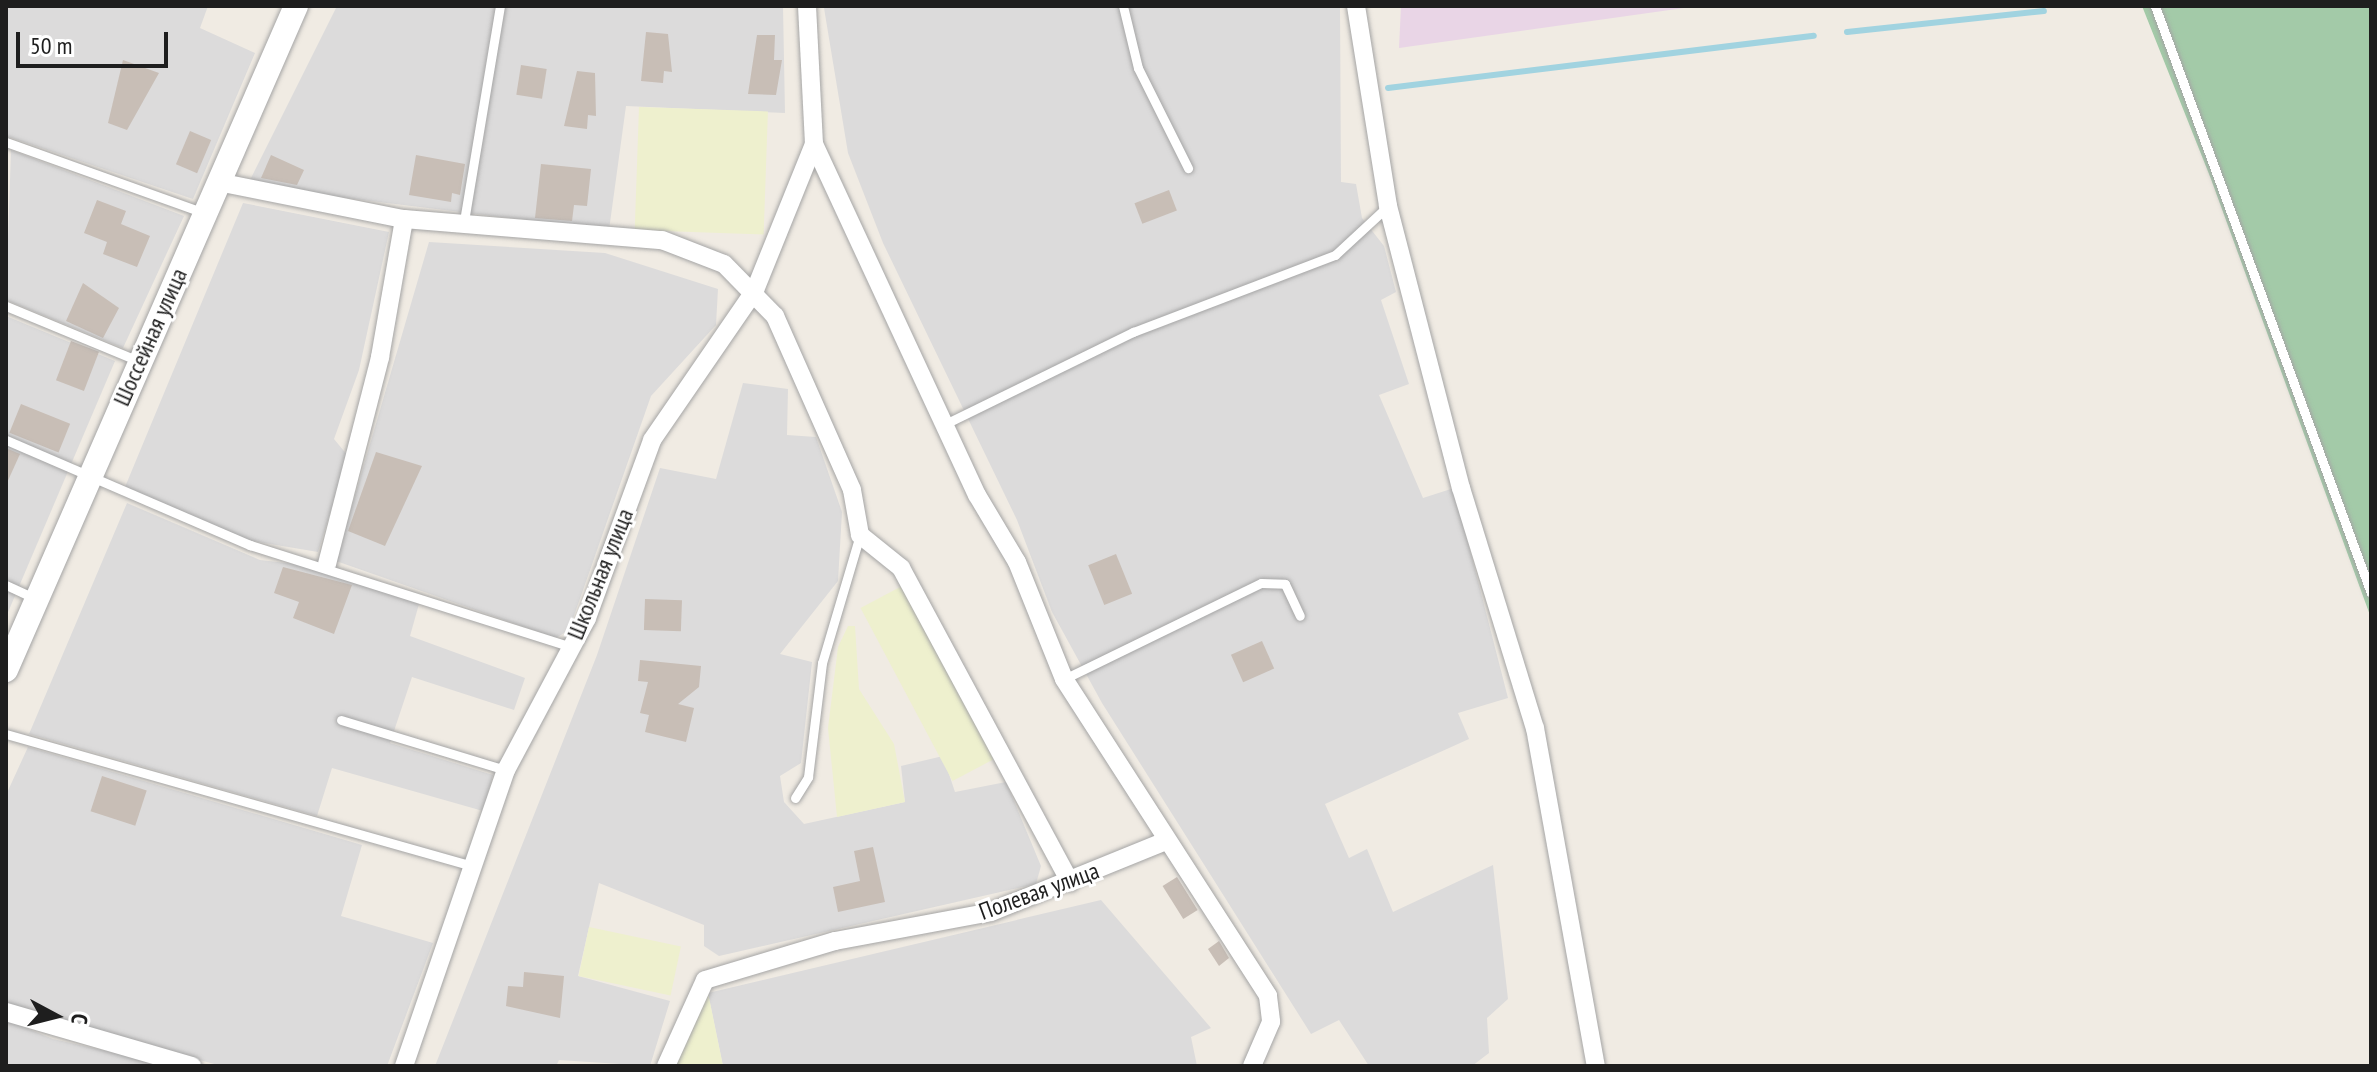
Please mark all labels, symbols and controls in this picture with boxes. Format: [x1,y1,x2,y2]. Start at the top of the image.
scale bar [20,16,172,66]
text: 50 m [30,30,72,61]
street label: Шоссейная улица [107,264,193,410]
street label: Школьная улица [561,504,639,644]
street label: Полевая улица [975,856,1103,926]
north arrow [16,976,96,1056]
text: С [65,1012,94,1026]

